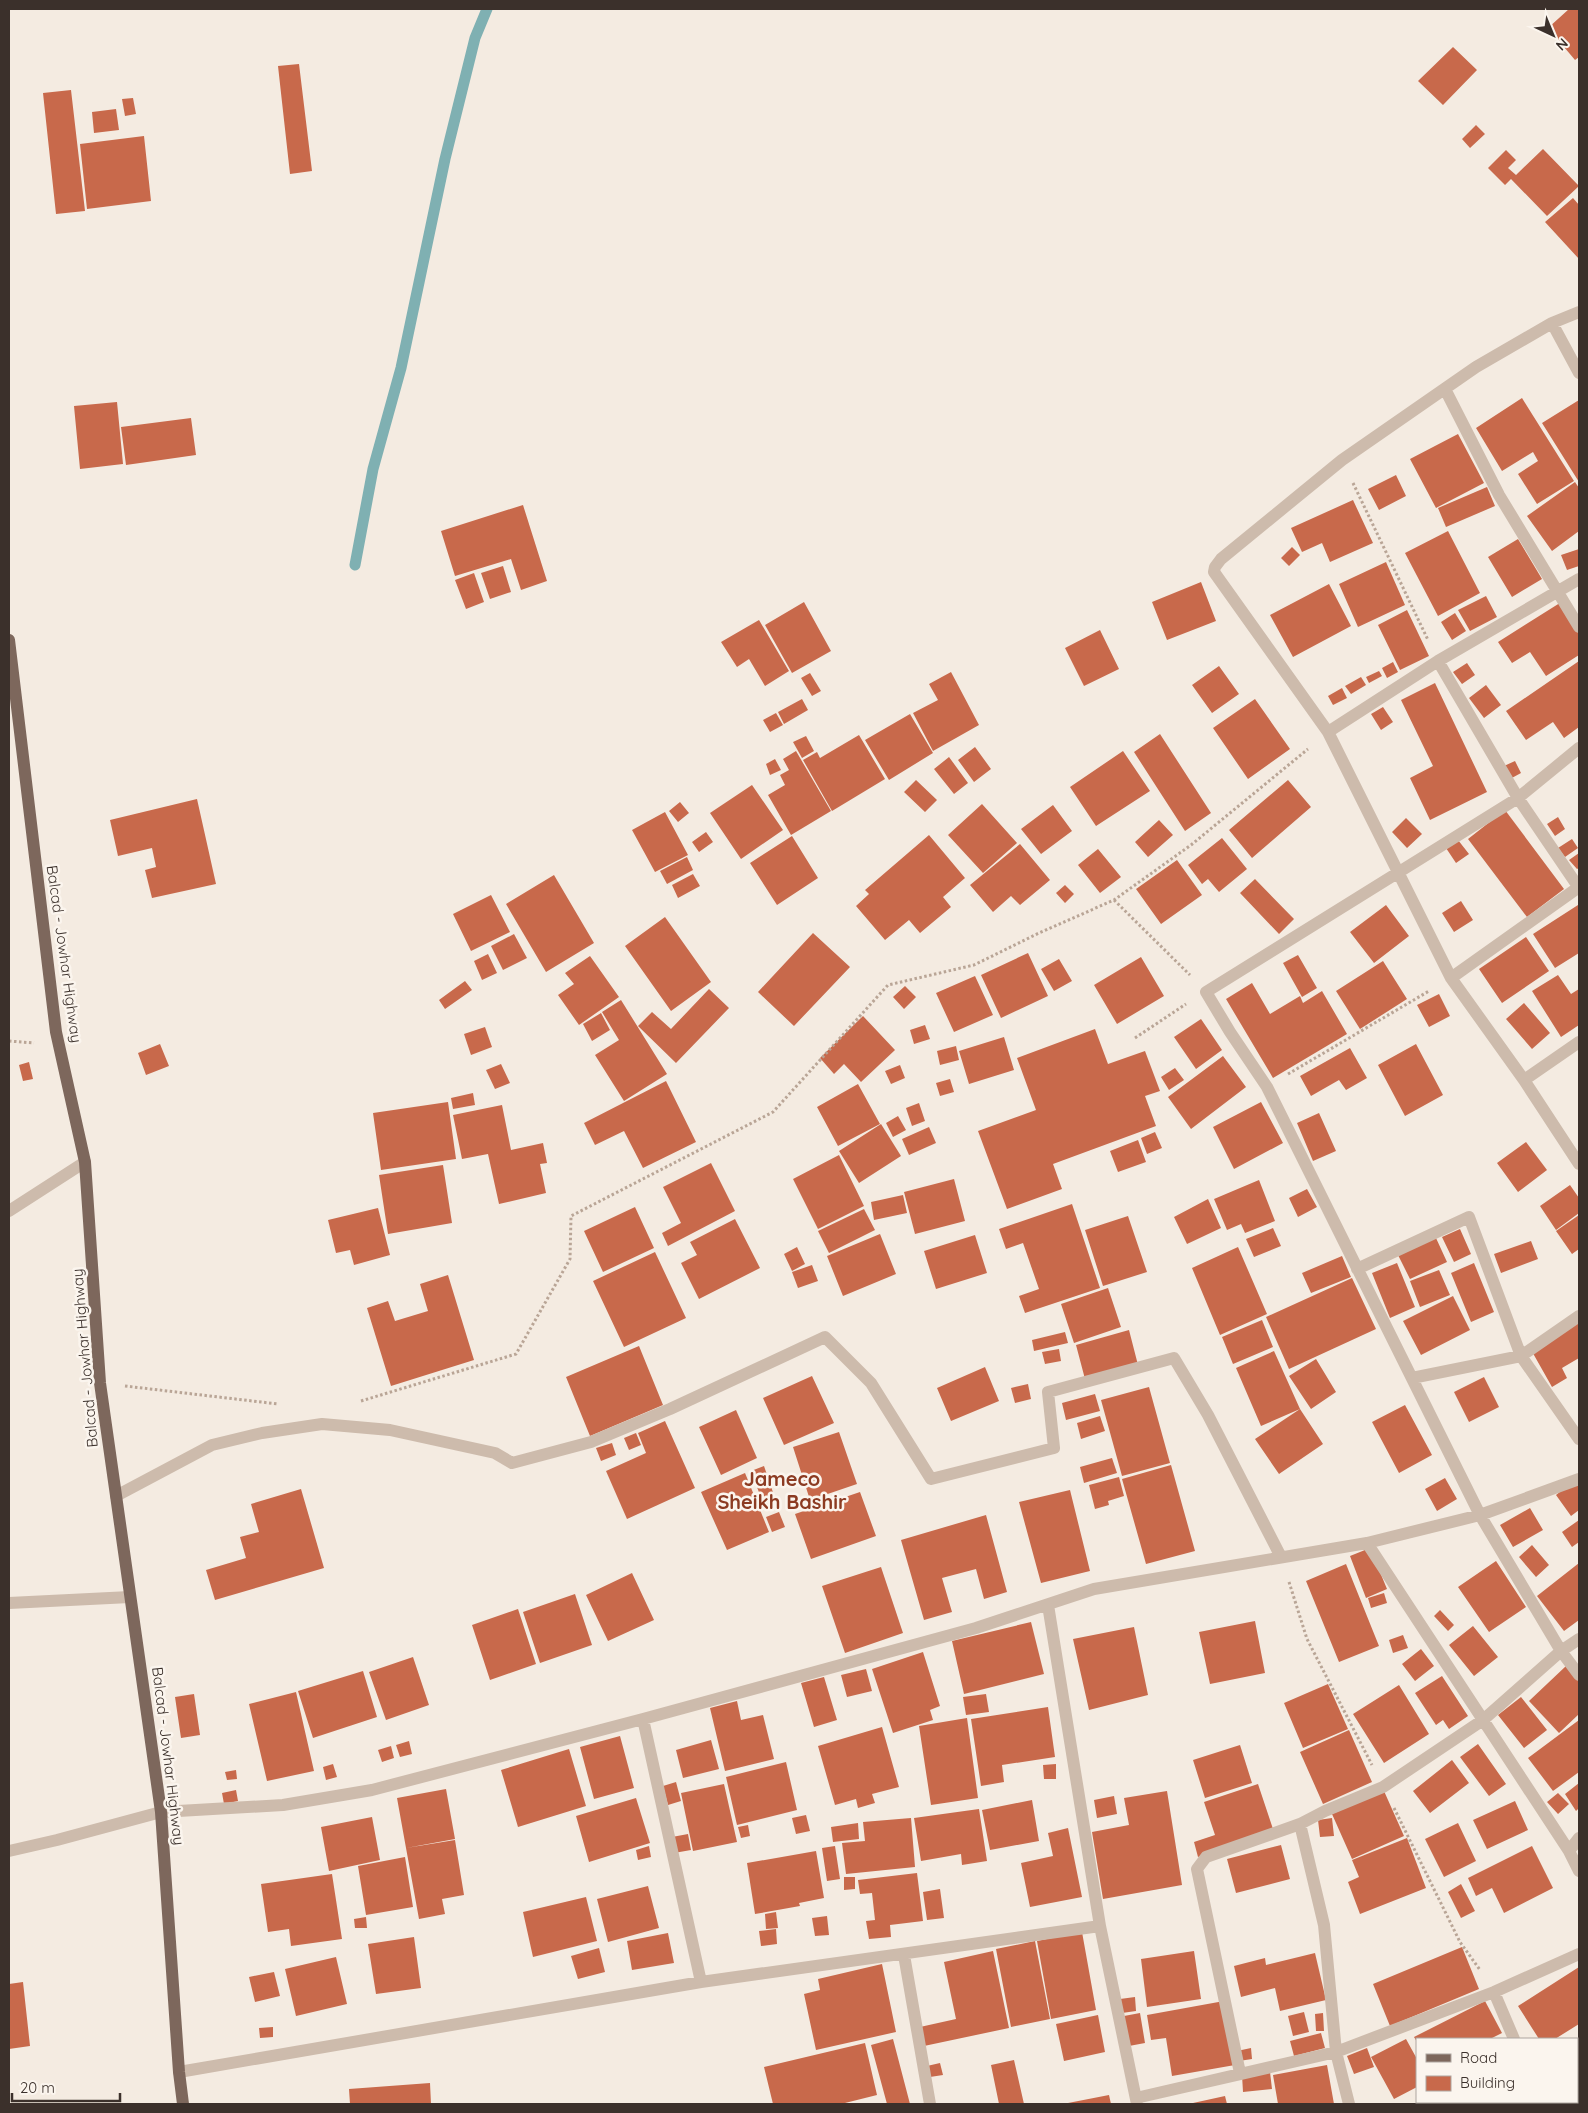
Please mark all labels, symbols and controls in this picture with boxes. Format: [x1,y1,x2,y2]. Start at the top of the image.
north arrow [1528,10,1578,60]
text: N [1552,34,1572,54]
street label: Balcad - Jowhar Highway [43,864,86,1044]
street label: Balcad - Jowhar Highway [67,1268,102,1448]
district label: Jameco Sheikh Bashir [717,1466,847,1514]
street label: Balcad - Jowhar Highway [148,1666,189,1846]
legend [1416,2038,1578,2103]
text: Road [1460,2048,1497,2067]
scale bar [12,2070,120,2102]
text: Building [1460,2073,1515,2092]
text: 20 m [20,2078,55,2097]

